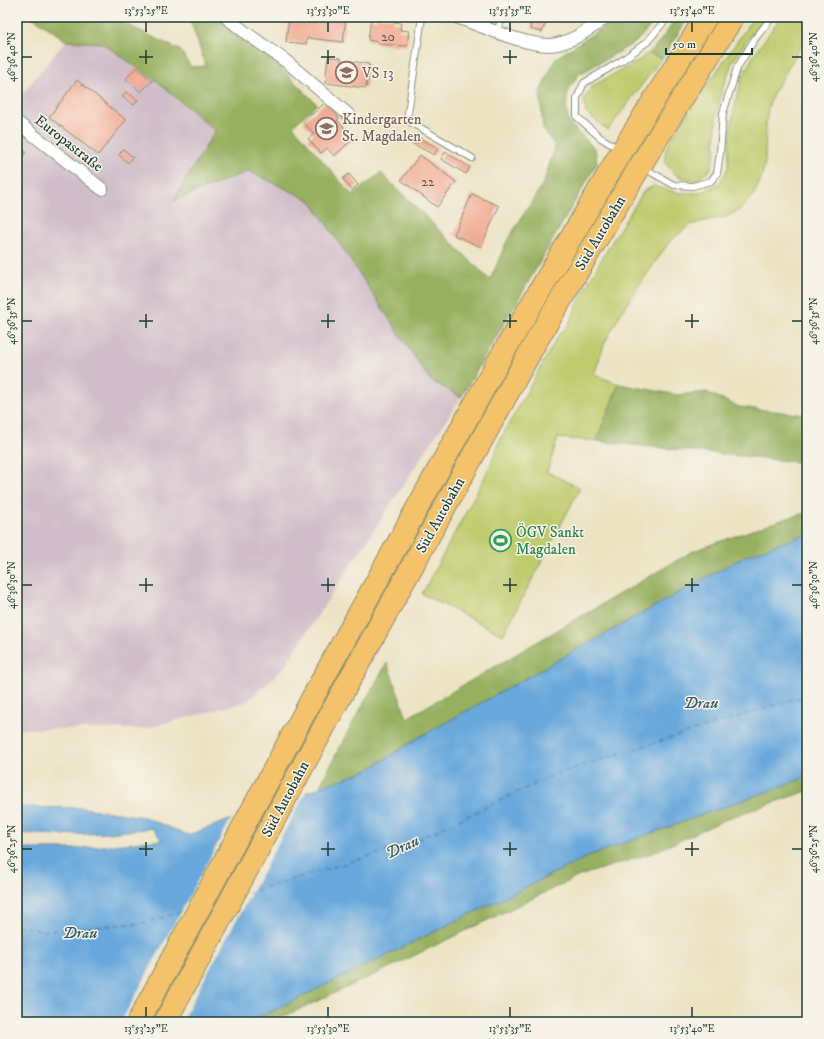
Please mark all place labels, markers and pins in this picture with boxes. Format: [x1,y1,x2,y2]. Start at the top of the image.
school or university icon: VS 13 [334,60,360,86]
place label: VS 13 [361,64,394,83]
place label: Kindergarten St. Magdalen [342,110,422,146]
school or university icon: Kindergarten St. Magdalen [314,115,340,141]
place label: ÖGV Sankt Magdalen [516,523,584,559]
sports icon: ÖGV Sankt Magdalen [488,528,514,554]

